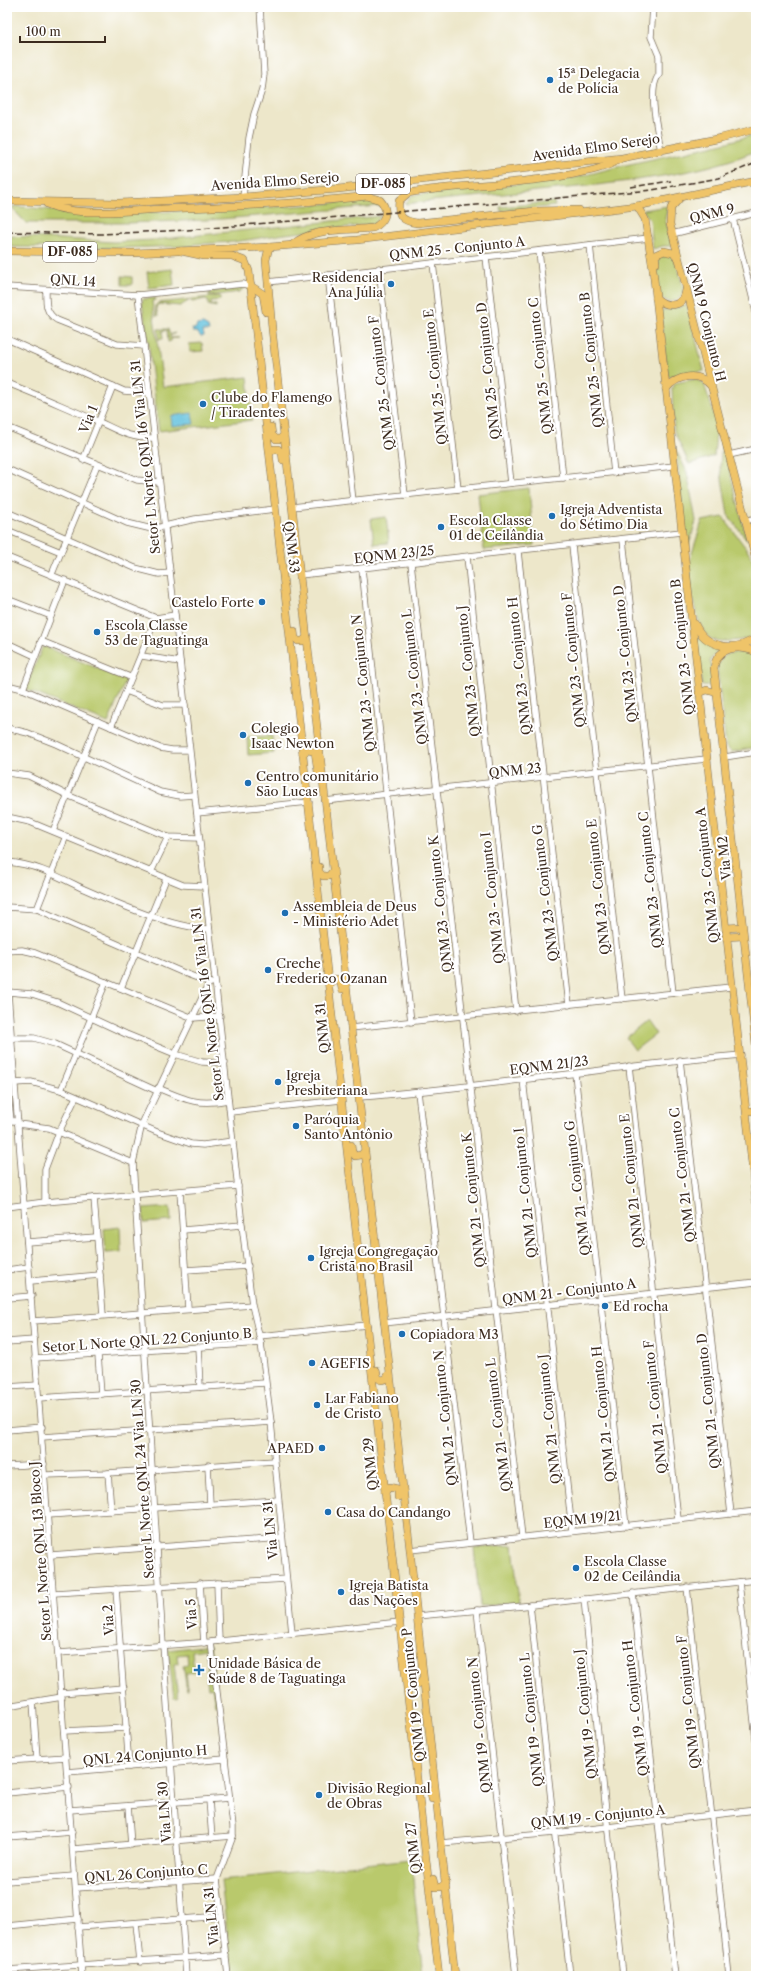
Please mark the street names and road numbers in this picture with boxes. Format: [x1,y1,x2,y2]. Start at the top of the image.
street label: Avenida Elmo Serejo [530,130,661,164]
street label: Avenida Elmo Serejo [209,169,340,194]
road number: DF-085 [356,174,410,194]
street label: QNM 9 [688,200,736,226]
street label: QNM 25 - Conjunto A [388,233,526,263]
road number: DF-085 [43,242,97,262]
street label: QNM 9 Conjunto H [684,261,730,383]
street label: QNL 14 [49,270,97,290]
street label: QNM 25 - Conjunto B [576,291,606,429]
street label: QNM 25 - Conjunto C [525,297,555,435]
street label: QNM 25 - Conjunto D [473,302,503,440]
street label: QNM 25 - Conjunto E [420,308,450,446]
street label: QNM 25 - Conjunto F [365,314,397,451]
street label: Setor L Norte QNL 16 Via LN 31 [127,359,163,555]
street label: Via 1 [75,402,101,436]
street label: QNM 33 [281,520,303,574]
street label: EQNM 23/25 [353,542,435,566]
street label: QNM 23 - Conjunto B [667,578,697,716]
street label: QNM 23 - Conjunto D [610,585,640,723]
street label: QNM 23 - Conjunto F [558,591,588,728]
street label: QNM 23 - Conjunto H [504,596,534,736]
street label: QNM 23 - Conjunto J [453,604,483,738]
street label: QNM 23 - Conjunto L [398,608,430,745]
street label: QNM 23 - Conjunto N [348,613,378,753]
street label: QNM 23 [488,759,542,781]
street label: QNM 23 - Conjunto A [692,806,722,944]
street label: QNM 23 - Conjunto C [635,811,665,949]
street label: QNM 23 - Conjunto E [583,818,613,956]
street label: QNM 23 - Conjunto G [529,823,561,962]
street label: QNM 23 - Conjunto I [477,831,507,965]
street label: QNM 23 - Conjunto K [425,834,455,973]
street label: Via M2 [714,835,734,882]
street label: Setor L Norte QNL 16 Via LN 31 [187,906,227,1102]
street label: QNM 31 [311,1001,333,1054]
street label: EQNM 21/23 [509,1052,589,1078]
street label: QNM 21 - Conjunto C [666,1107,698,1243]
street label: QNM 21 - Conjunto E [616,1113,646,1249]
street label: QNM 21 - Conjunto G [561,1119,593,1257]
street label: QNM 21 - Conjunto I [510,1127,540,1259]
street label: QNM 21 - Conjunto K [458,1131,488,1268]
street label: QNM 21 - Conjunto A [501,1275,637,1307]
street label: Setor L Norte QNL 22 Conjunto B [42,1325,252,1355]
street label: QNM 21 - Conjunto D [693,1332,723,1470]
street label: QNM 21 - Conjunto F [640,1339,670,1475]
street label: QNM 21 - Conjunto H [588,1345,618,1483]
street label: QNM 21 - Conjunto N [430,1349,460,1487]
street label: QNM 21 - Conjunto J [534,1353,564,1485]
street label: QNM 21 - Conjunto L [482,1357,514,1493]
street label: Setor L Norte QNL 24 Via LN 30 [127,1379,157,1579]
street label: QNM 29 [359,1437,381,1491]
street label: Setor L Norte QNL 13 Bloco J [26,1460,54,1641]
street label: Via LN 31 [259,1499,281,1561]
street label: EQNM 19/21 [543,1507,622,1531]
street label: Via 5 [182,1598,200,1631]
street label: Via 2 [99,1604,117,1637]
street label: QNM 19 - Conjunto P [398,1627,428,1763]
street label: QNM 19 - Conjunto F [673,1634,703,1770]
street label: QNM 19 - Conjunto H [619,1639,651,1777]
street label: QNM 19 - Conjunto J [570,1648,600,1780]
street label: QNM 19 - Conjunto L [516,1652,546,1788]
street label: QNM 19 - Conjunto N [464,1656,494,1794]
street label: QNL 24 Conjunto H [82,1742,208,1768]
street label: Via LN 30 [154,1781,174,1844]
street label: QNM 19 - Conjunto A [530,1801,666,1831]
street label: QNM 27 [402,1821,424,1875]
street label: QNL 26 Conjunto C [84,1861,208,1885]
street label: Via LN 31 [200,1885,222,1947]

